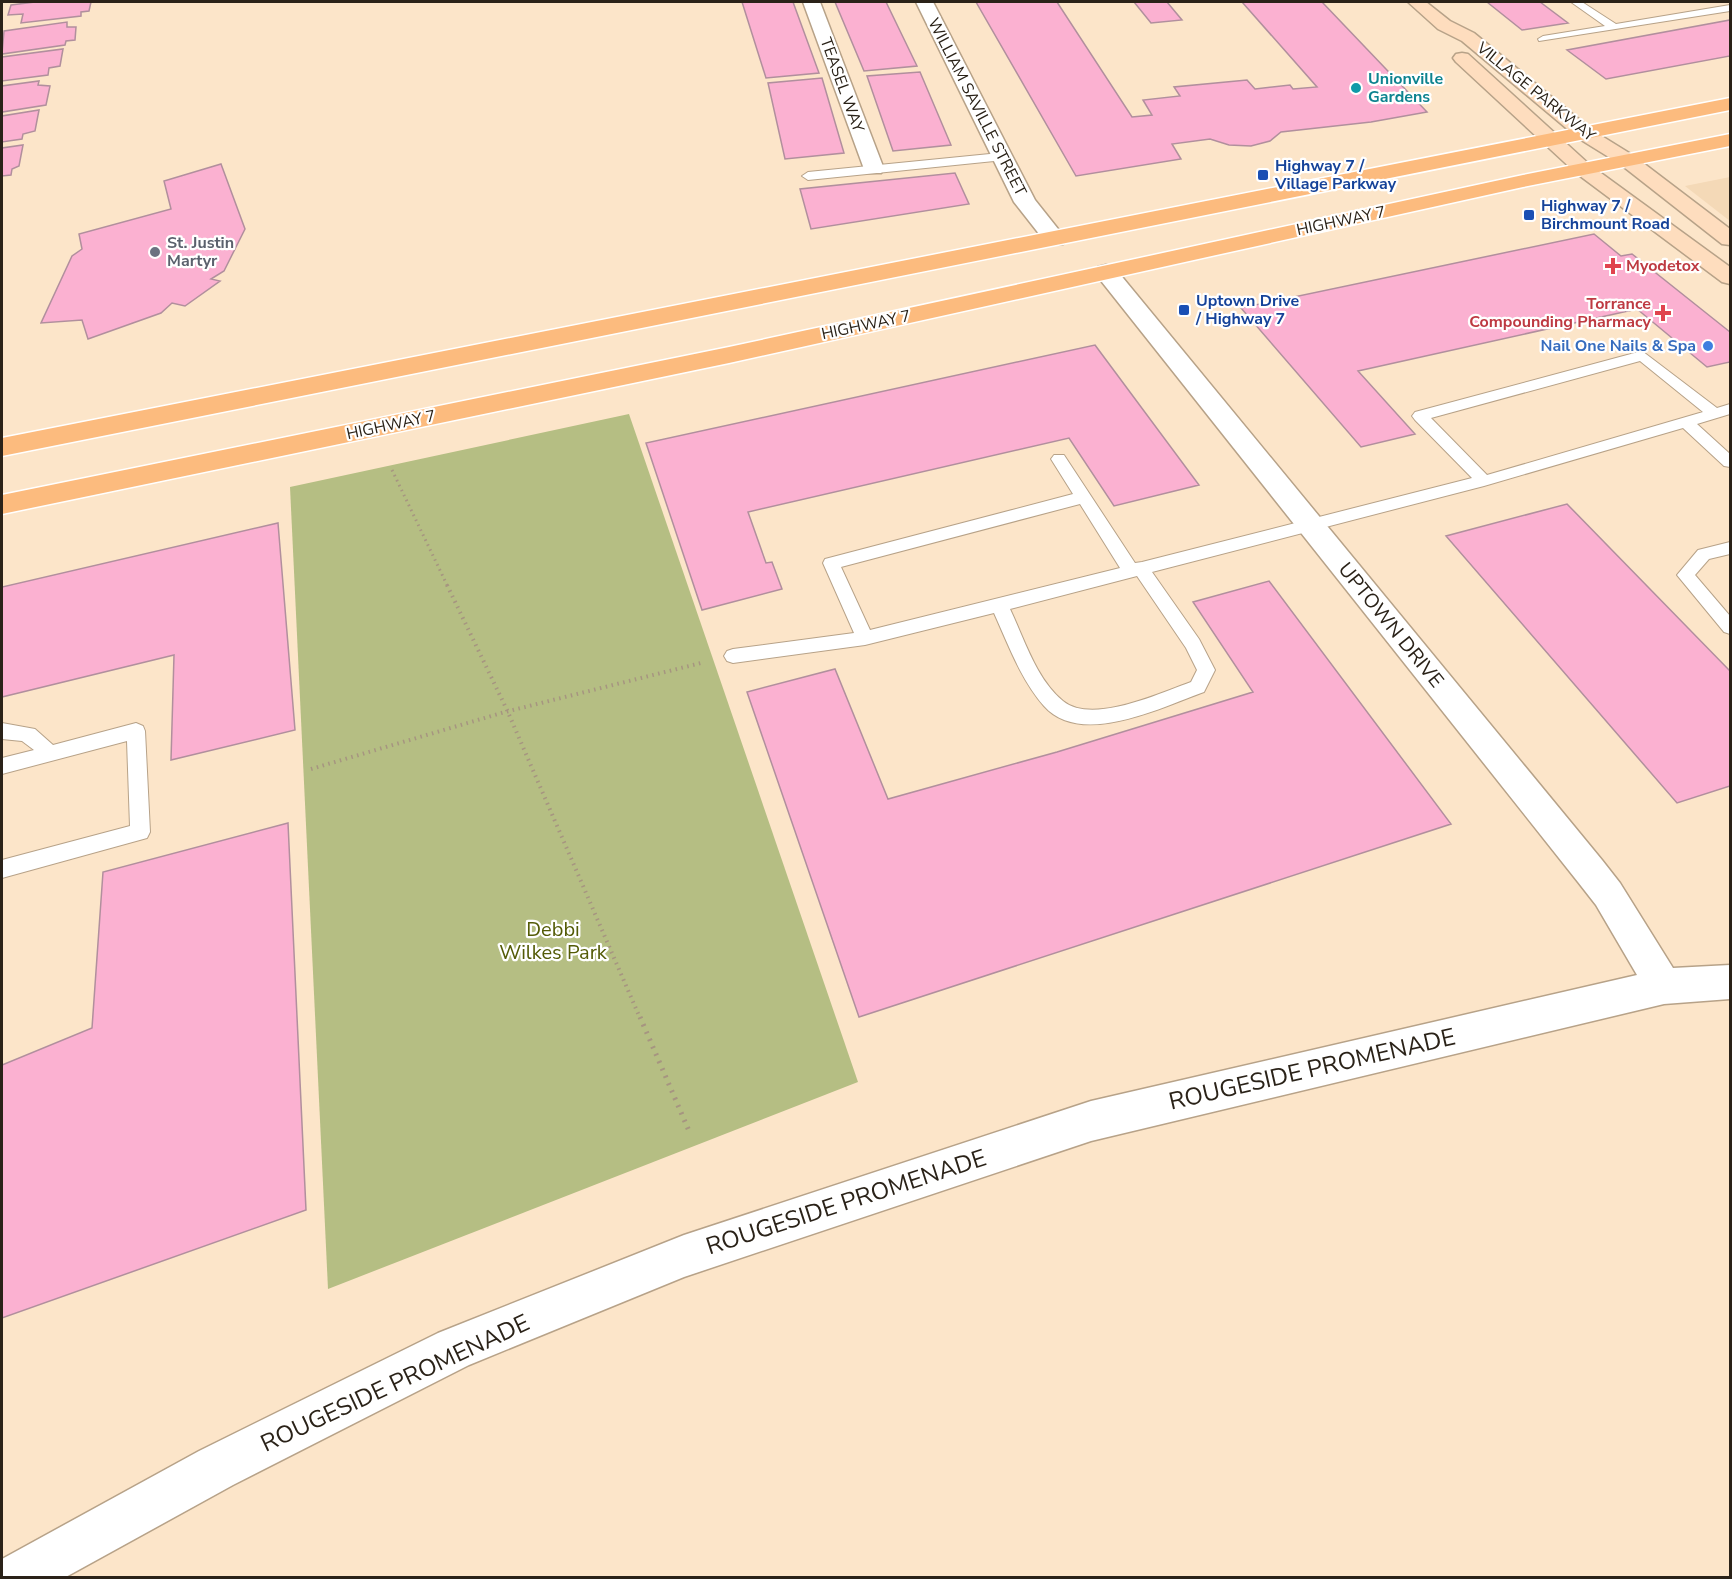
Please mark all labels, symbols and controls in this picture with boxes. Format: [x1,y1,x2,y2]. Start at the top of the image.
street label: WILLIAM SAVILLE STREET [922,14,1032,200]
street label: TEASEL WAY [815,35,869,136]
street label: VILLAGE PARKWAY [1471,37,1600,147]
place label: Unionville Gardens [1368,68,1443,108]
marker: Unionville Gardens [1349,81,1363,95]
place label: Highway 7 / Village Parkway [1274,155,1397,195]
marker: Highway 7 / Village Parkway [1256,168,1270,182]
place label: Highway 7 / Birchmount Road [1541,195,1670,235]
street label: HIGHWAY 7 [1294,201,1388,241]
marker: Highway 7 / Birchmount Road [1522,208,1536,222]
place label: St. Justin Martyr [167,232,234,272]
marker: St. Justin Martyr [148,245,162,259]
place label: Myodetox [1626,255,1700,277]
marker: Myodetox [1604,257,1622,275]
place label: Uptown Drive / Highway 7 [1195,290,1300,330]
place label: Torrance Compounding Pharmacy [1469,293,1652,333]
marker: Uptown Drive / Highway 7 [1177,303,1191,317]
street label: HIGHWAY 7 [819,305,913,345]
marker: Torrance Compounding Pharmacy [1656,306,1670,320]
place label: Nail One Nails & Spa [1541,335,1696,357]
marker: Nail One Nails & Spa [1701,339,1715,353]
street label: HIGHWAY 7 [344,405,438,445]
street label: UPTOWN DRIVE [1332,557,1450,693]
park label: Debbi Wilkes Park [499,916,608,966]
street label: ROUGESIDE PROMENADE [1166,1020,1458,1118]
street label: ROUGESIDE PROMENADE [702,1142,990,1262]
street label: ROUGESIDE PROMENADE [255,1307,535,1459]

